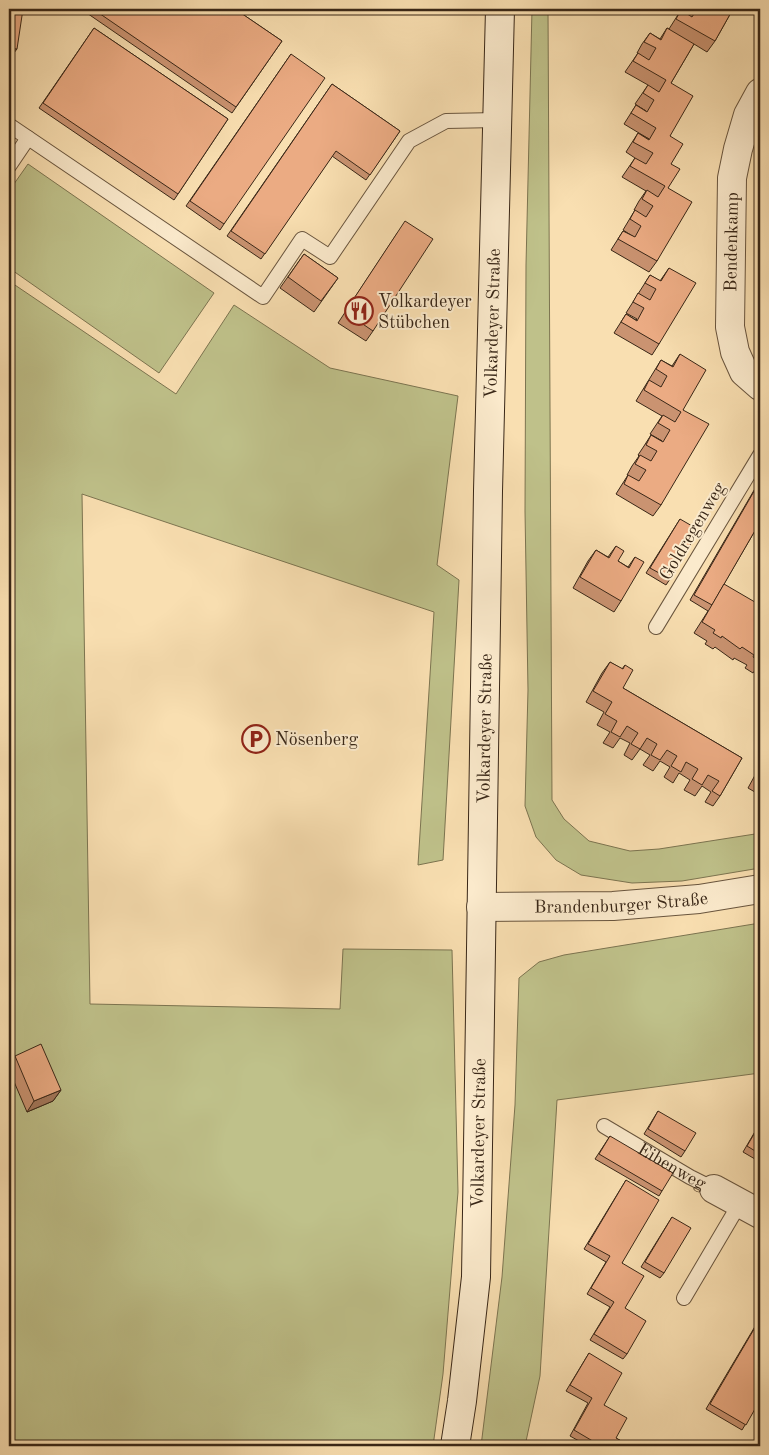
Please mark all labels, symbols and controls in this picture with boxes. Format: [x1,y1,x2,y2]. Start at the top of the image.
street label: Bendenkamp [722,192,742,292]
street label: Volkardeyer Straße [482,248,504,399]
place label: Volkardeyer Stübchen [378,293,472,332]
restaurant icon: Volkardeyer Stübchen [344,296,374,326]
street label: Goldregenweg [657,479,729,584]
street label: Volkardeyer Straße [475,653,496,804]
parking icon: Nösenberg [241,724,271,754]
place label: Nösenberg [275,731,358,749]
street label: Brandenburger Straße [534,890,709,917]
street label: Volkardeyer Straße [469,1058,489,1209]
street label: Eibenweg [634,1140,709,1194]

